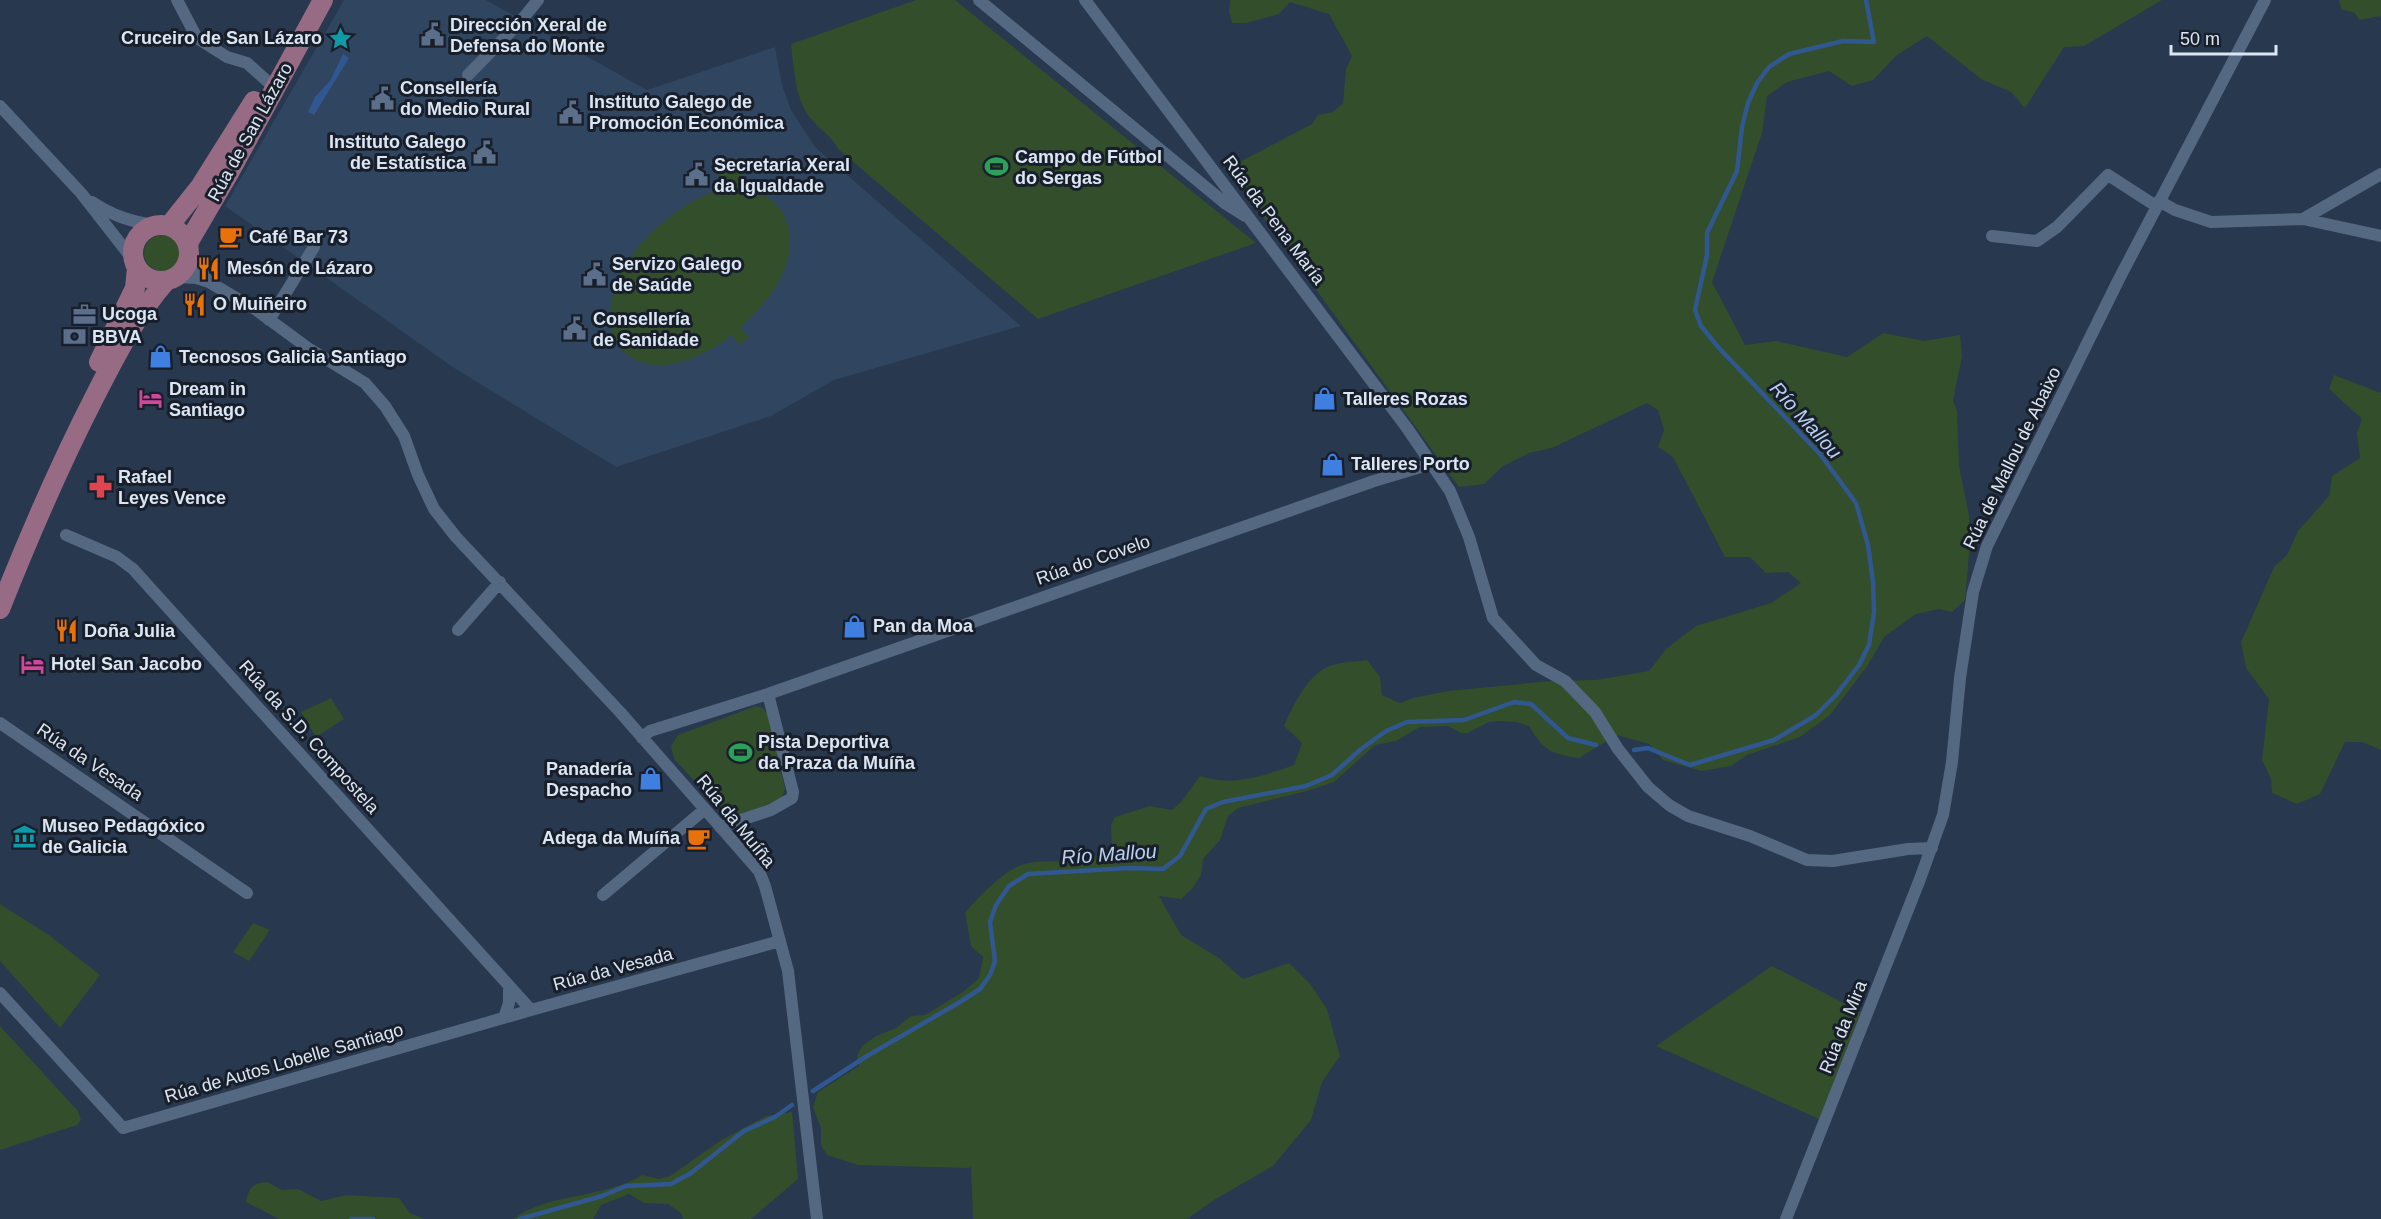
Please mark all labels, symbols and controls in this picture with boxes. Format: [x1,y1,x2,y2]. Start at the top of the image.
place label: Dirección Xeral de Defensa do Monte [450,15,607,56]
scale bar [2171,18,2276,56]
public building icon: Dirección Xeral de Defensa do Monte [419,22,445,48]
place icon: Cruceiro de San Lázaro [327,25,353,51]
place label: Cruceiro de San Lázaro [121,28,322,48]
text: 50 m [2180,29,2220,49]
street label: Rúa de San Lázaro [204,59,296,205]
place label: Consellería do Medio Rural [400,78,530,119]
public building icon: Consellería do Medio Rural [369,85,395,111]
place label: Instituto Galego de Promoción Económica [589,92,785,133]
public building icon: Instituto Galego de Promoción Económica [558,99,584,125]
place label: Instituto Galego de Estatística [329,132,467,173]
public building icon: Instituto Galego de Estatística [471,139,497,165]
place label: Campo de Fútbol do Sergas [1015,147,1162,188]
street label: Rúa da Pena María [1219,152,1330,289]
sports icon: Campo de Fútbol do Sergas [984,154,1010,180]
place label: Secretaría Xeral da Igualdade [714,155,850,196]
public building icon: Secretaría Xeral da Igualdade [683,162,709,188]
cafe icon: Café Bar 73 [218,224,244,250]
place label: Café Bar 73 [249,227,348,247]
place label: Servizo Galego de Saúde [612,254,742,295]
restaurant icon: Mesón de Lázaro [196,255,222,281]
place label: Mesón de Lázaro [227,258,373,278]
public building icon: Servizo Galego de Saúde [581,261,607,287]
restaurant icon: O Muiñeiro [182,291,208,317]
place label: O Muiñeiro [213,294,307,314]
office icon: Ucoga [71,301,97,327]
place label: Ucoga [102,304,158,324]
place label: Consellería de Sanidade [593,309,699,350]
public building icon: Consellería de Sanidade [562,316,588,342]
bank icon: BBVA [61,324,87,350]
place label: BBVA [92,327,142,347]
shop icon: Tecnosos Galicia Santiago [148,344,174,370]
place label: Tecnosos Galicia Santiago [179,347,407,367]
street label: Rúa de Mallou de Abaixo [1959,364,2065,552]
water label: Río Mallou [1766,377,1846,463]
place label: Dream in Santiago [169,379,246,420]
hotel icon: Dream in Santiago [138,386,164,412]
shop icon: Talleres Rozas [1312,386,1338,412]
place label: Talleres Rozas [1343,389,1468,409]
shop icon: Talleres Porto [1320,451,1346,477]
place label: Talleres Porto [1351,454,1470,474]
place label: Rafael Leyes Vence [118,467,226,508]
pharmacy icon: Rafael Leyes Vence [87,474,113,500]
street label: Rúa do Covelo [1033,531,1153,589]
shop icon: Pan da Moa [842,613,868,639]
place label: Pan da Moa [873,616,974,636]
restaurant icon: Doña Julia [53,618,79,644]
place label: Doña Julia [84,621,176,641]
hotel icon: Hotel San Jacobo [20,651,46,677]
place label: Hotel San Jacobo [51,654,202,674]
street label: Rúa da S.D. Compostela [235,656,384,818]
street label: Rúa da Vesada [33,719,147,805]
place label: Pista Deportiva da Praza da Muíña [758,732,916,773]
sports icon: Pista Deportiva da Praza da Muíña [727,739,753,765]
place label: Panadería Despacho [546,759,633,800]
shop icon: Panadería Despacho [637,766,663,792]
street label: Rúa da Muíña [693,771,780,872]
place label: Museo Pedagóxico de Galicia [42,816,205,857]
museum icon: Museo Pedagóxico de Galicia [11,823,37,849]
cafe icon: Adega da Muíña [685,825,711,851]
place label: Adega da Muíña [542,828,681,848]
water label: Río Mallou [1061,840,1157,868]
street label: Rúa da Vesada [551,943,676,995]
street label: Rúa da Mira [1815,977,1871,1076]
street label: Rúa de Autos Lobelle Santiago [162,1019,406,1107]

